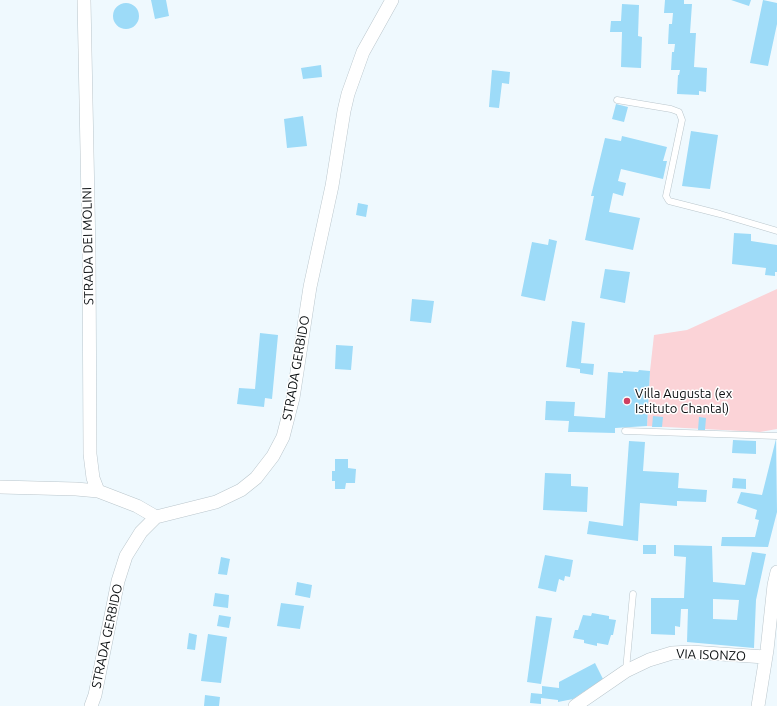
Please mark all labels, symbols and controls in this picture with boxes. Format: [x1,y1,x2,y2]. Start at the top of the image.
street label: STRADA DEI MOLINI [79,187,97,305]
street label: STRADA GERBIDO [279,314,313,422]
place label: Villa Augusta (ex Istituto Chantal) [635,386,732,417]
marker: Villa Augusta (ex Istituto Chantal) [622,396,632,406]
street label: STRADA GERBIDO [88,582,126,690]
street label: VIA ISONZO [676,646,746,664]

